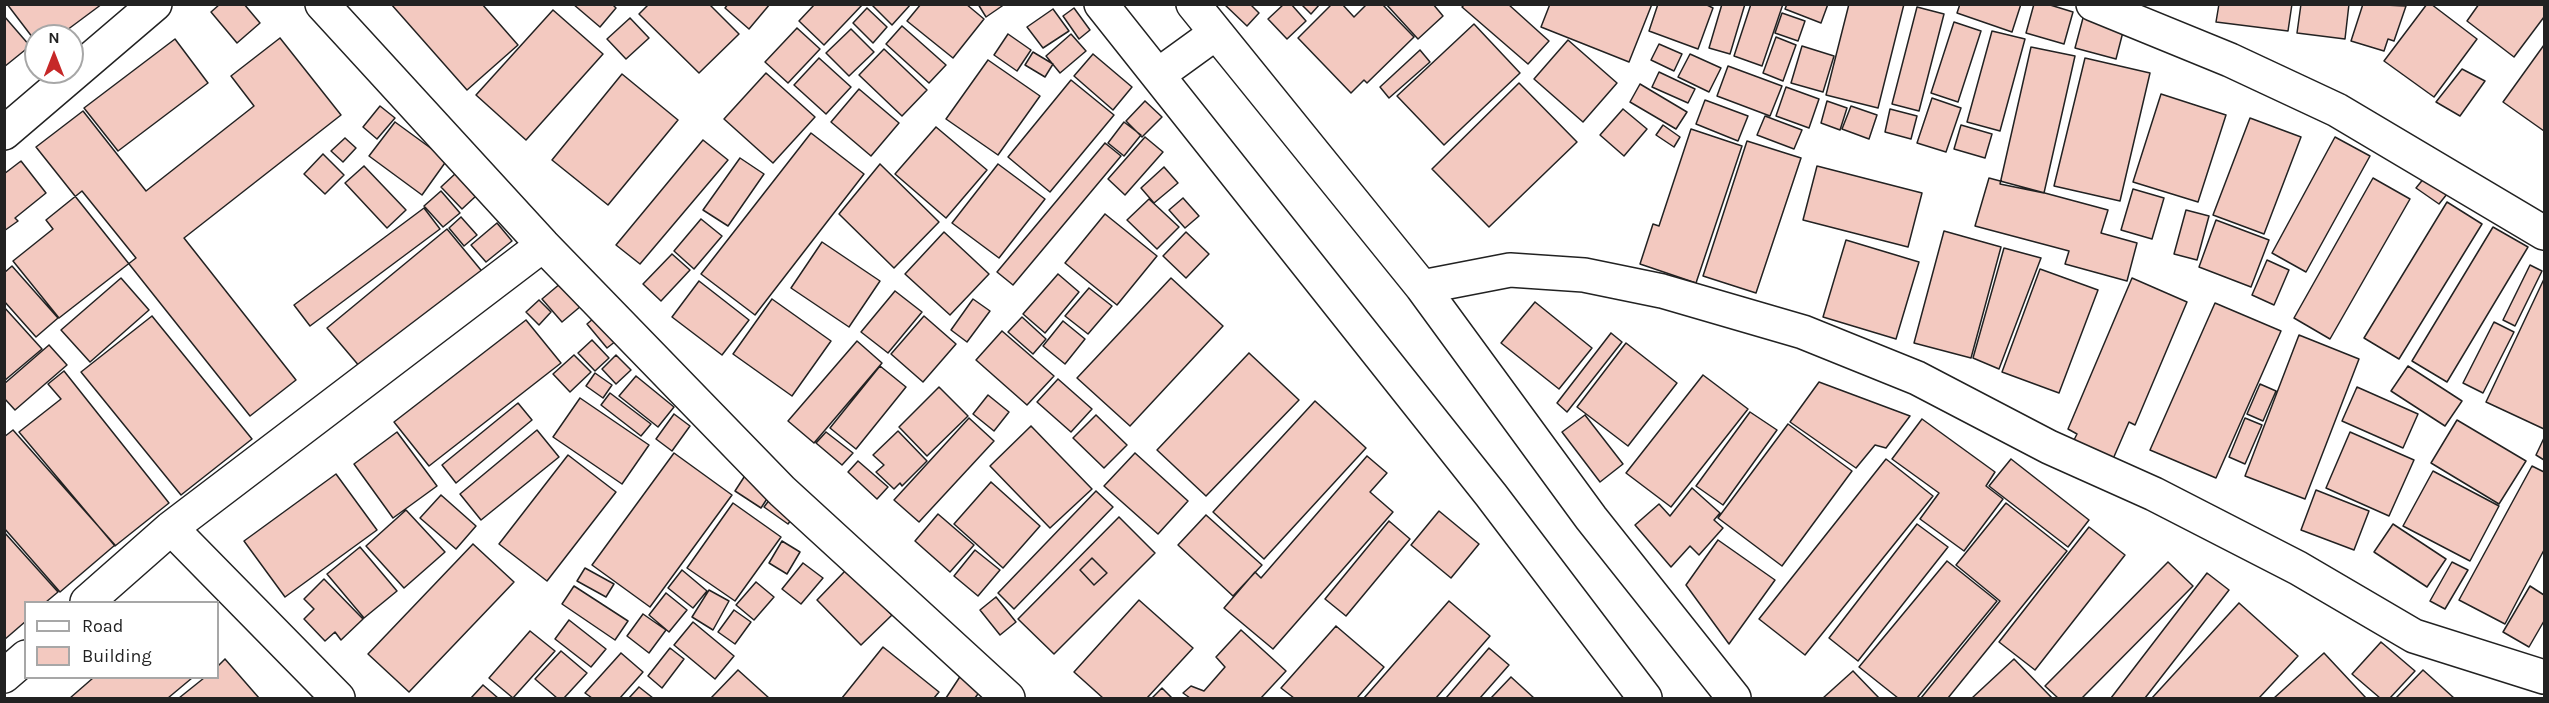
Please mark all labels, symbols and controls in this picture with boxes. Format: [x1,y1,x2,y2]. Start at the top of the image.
north arrow [24,24,84,84]
text: N [48,28,60,47]
legend [24,601,219,679]
text: Road [82,615,123,637]
text: Building [82,645,152,667]

